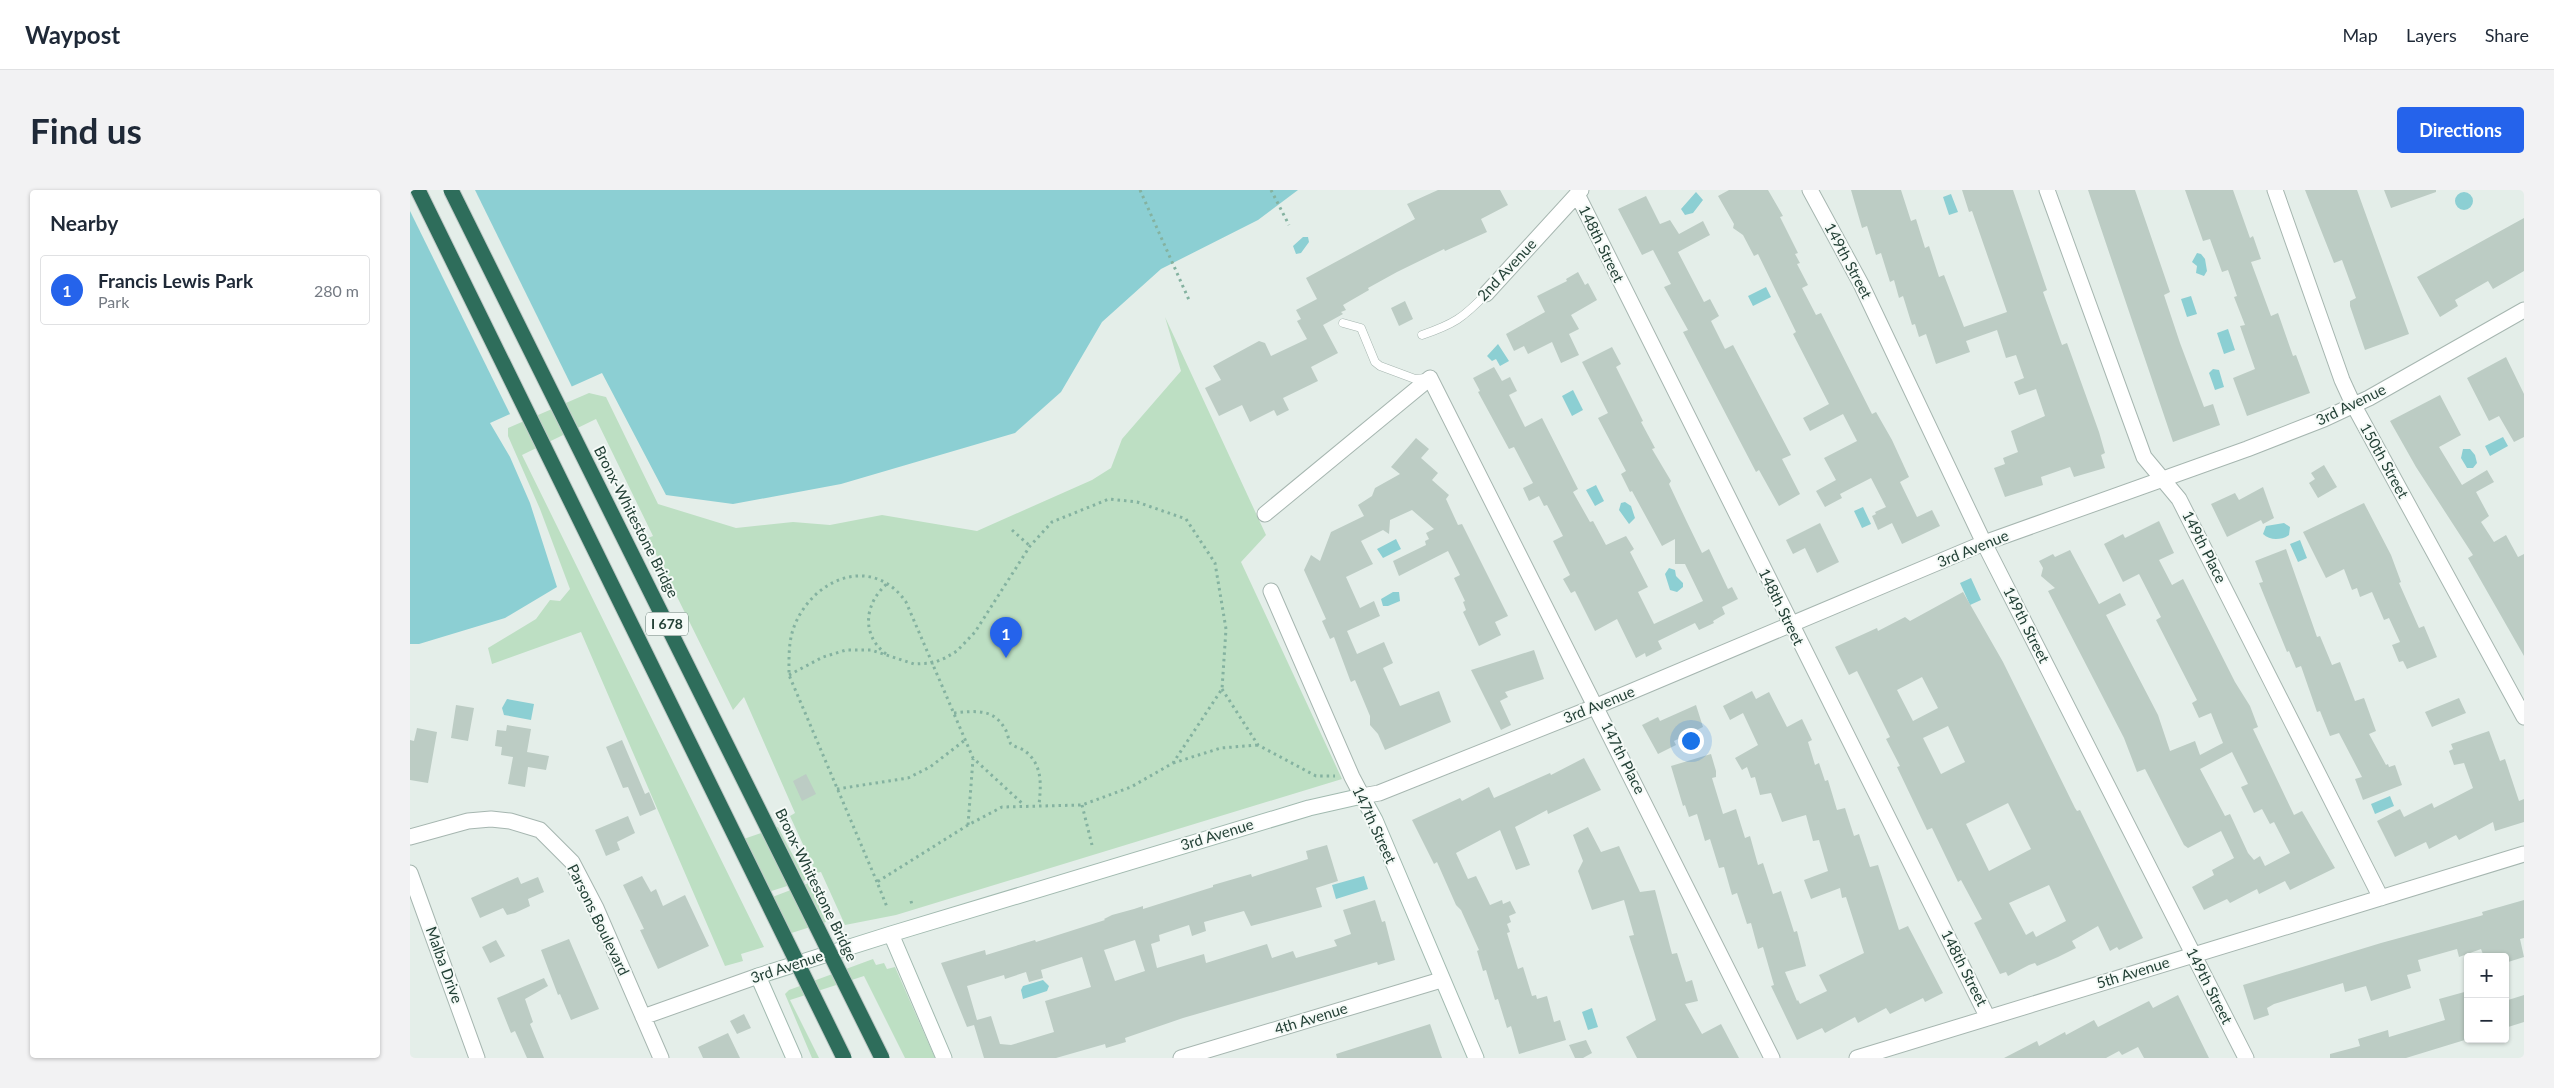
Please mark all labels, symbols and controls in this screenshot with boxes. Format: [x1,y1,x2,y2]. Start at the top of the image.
text: Waypost [25,20,120,49]
text: Map [2342,24,2378,46]
text: Layers [2406,24,2457,46]
text: Share [2485,24,2529,46]
button: Directions [2397,107,2524,153]
text: Find us [30,109,142,151]
street label: 148th Street [1576,202,1628,285]
text: Nearby [50,210,118,235]
street label: 149th Street [1821,220,1877,302]
street label: 2nd Avenue [1473,234,1540,304]
text: Francis Lewis Park [98,269,253,292]
text: 1 [62,281,72,300]
text: 280 m [314,281,359,300]
text: Park [98,292,129,311]
street label: 3rd Avenue [2313,379,2388,429]
street label: 150th Street [2357,420,2413,502]
street label: Bronx-Whitestone Bridge [591,443,683,600]
street label: 149th Place [2179,507,2231,586]
street label: 3rd Avenue [1934,526,2011,571]
street label: 148th Street [1756,565,1808,648]
street label: 149th Street [2000,583,2054,666]
road number: I 678 [646,612,688,636]
pin: 1 [990,617,1022,658]
street label: 3rd Avenue [1560,682,1637,727]
street label: 147th Place [1598,718,1650,797]
your location [1678,728,1704,754]
street label: 147th Street [1349,783,1401,867]
street label: Bronx-Whitestone Bridge [772,805,862,964]
street label: 3rd Avenue [1178,814,1255,854]
street label: Parsons Boulevard [564,861,634,978]
street label: Malba Drive [423,924,467,1005]
street label: 148th Street [1938,926,1992,1009]
street label: 149th Street [2183,944,2237,1027]
street label: 3rd Avenue [748,946,825,986]
street label: 5th Avenue [2094,952,2171,992]
map controls [2464,953,2509,1043]
button: + [2464,953,2509,998]
street label: 4th Avenue [1272,998,1349,1038]
button: − [2464,998,2509,1043]

